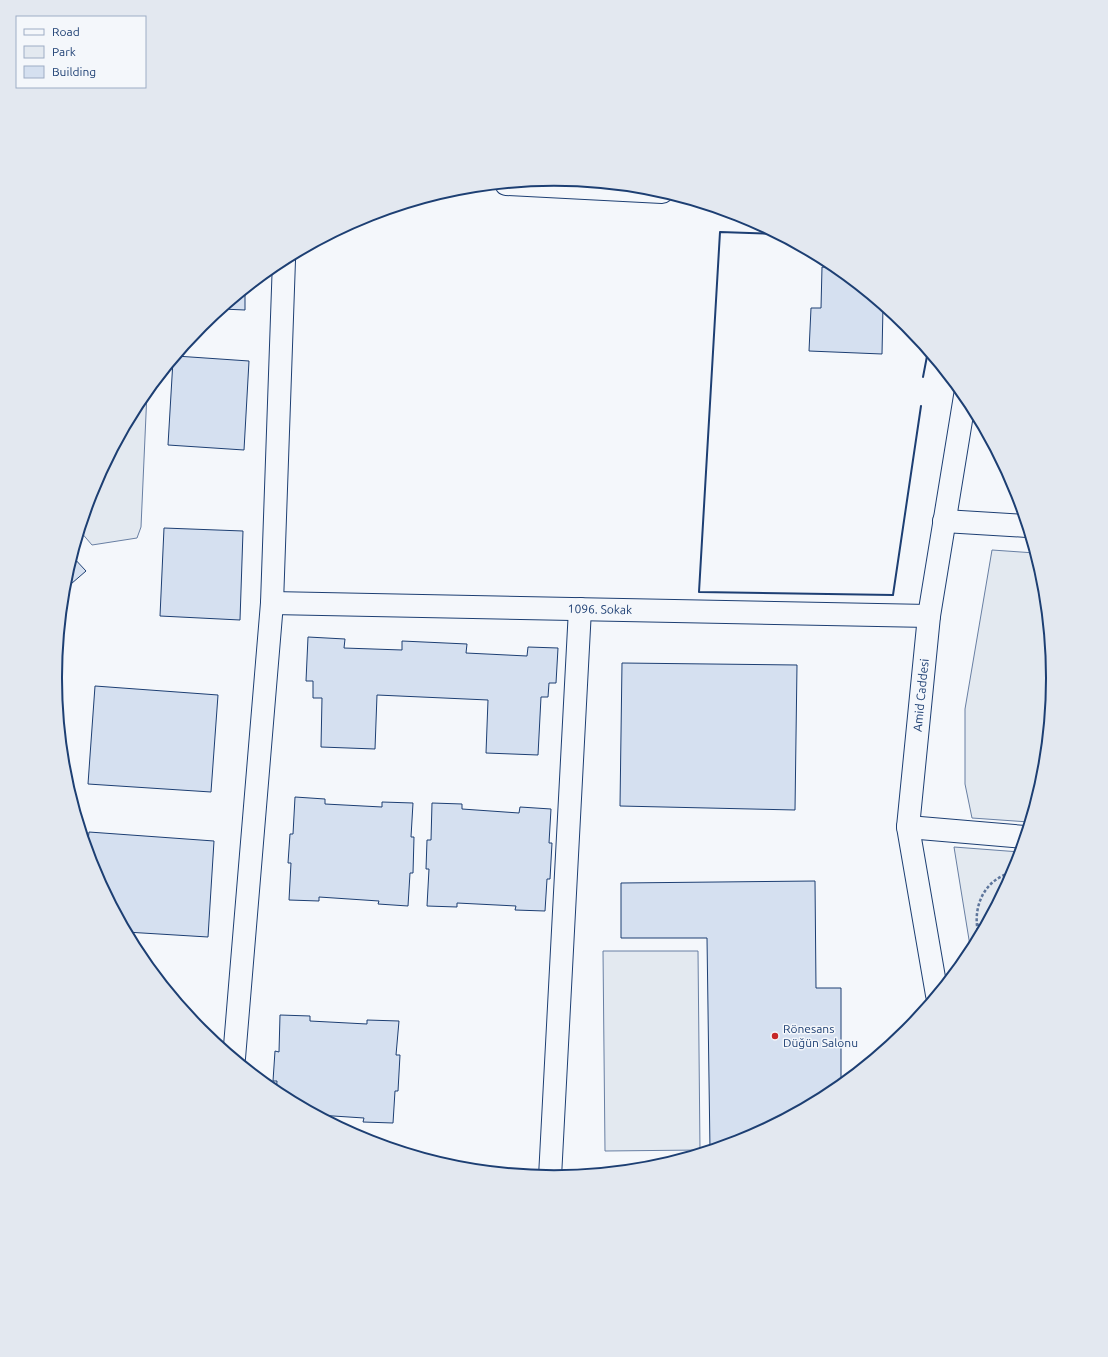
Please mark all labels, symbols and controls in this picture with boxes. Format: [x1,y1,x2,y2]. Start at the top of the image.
legend [16,16,146,88]
text: Road [52,25,80,38]
text: Park [52,45,76,58]
text: Building [52,65,96,78]
street label: 1096. Sokak [568,602,632,616]
street label: Amid Caddesi [911,658,931,732]
place label: Rönesans Düğün Salonu [783,1022,858,1049]
marker: Rönesans Düğün Salonu [770,1031,780,1041]

